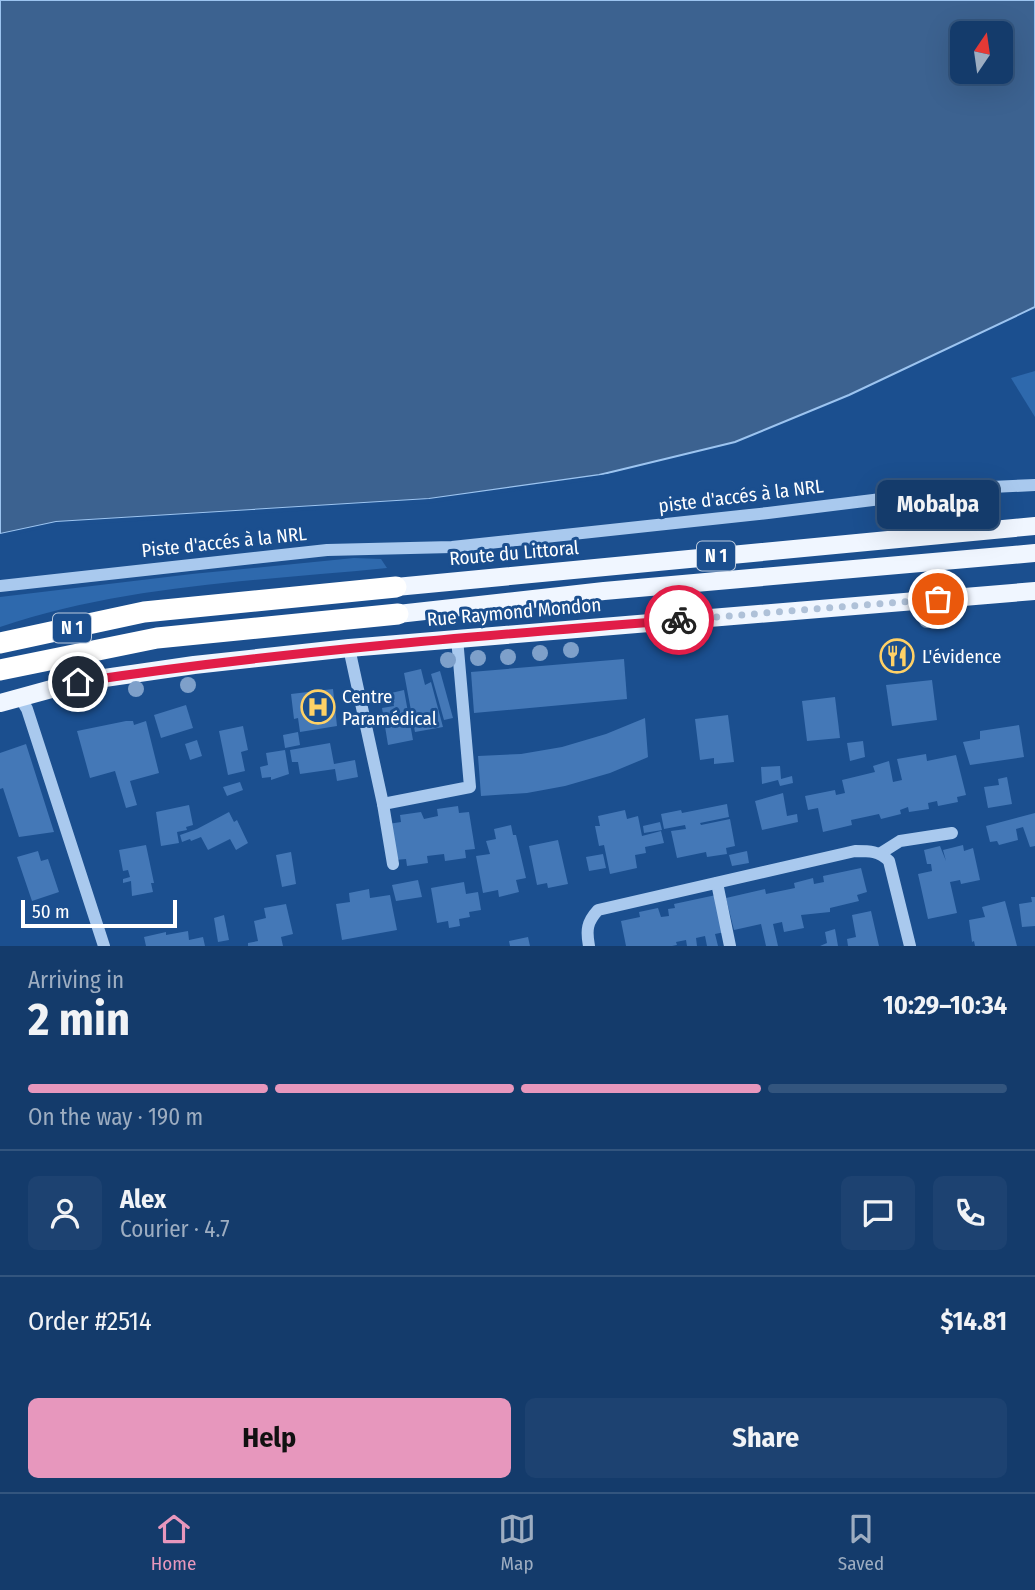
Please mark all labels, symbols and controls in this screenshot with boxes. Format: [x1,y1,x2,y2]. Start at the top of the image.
north arrow [950,21,1013,84]
map controls [950,21,1013,84]
street label: piste d'accés à la NRL [657,474,825,518]
callout: Mobalpa [877,480,999,529]
text: Mobalpa [897,490,979,518]
street label: Piste d'accés à la NRL [140,522,308,562]
street label: Route du Littoral [448,536,580,570]
road number: N 1 [697,542,735,570]
pin [908,569,968,629]
icon: bag [919,580,957,618]
courier [644,585,714,655]
street label: Rue Raymond Mondon [426,593,602,631]
icon: bike [660,601,698,639]
road number: N 1 [53,614,91,642]
restaurant icon: L'évidence [878,637,916,675]
place label: L'évidence [922,645,1001,668]
pin [48,652,108,712]
icon: home [59,663,97,701]
place label: Centre Paramédical [342,685,437,730]
hospital icon: Centre Paramédical [299,688,337,726]
scale bar [21,897,177,929]
text: 50 m [32,900,70,923]
text: Arriving in [28,966,124,994]
text: 10:29–10:34 [883,990,1007,1021]
text: 2 min [28,992,130,1047]
text: On the way · 190 m [28,1103,203,1131]
button: person [28,1176,102,1250]
button: chat [841,1176,915,1250]
button: phone [933,1176,1007,1250]
text: Alex [120,1184,166,1215]
text: Courier · 4.7 [120,1215,230,1243]
text: Order #2514 [28,1306,152,1337]
text: $14.81 [941,1306,1007,1337]
button: Help [28,1398,511,1478]
button: Share [525,1398,1007,1478]
tab: Home [151,1510,196,1575]
tab: Map [498,1510,536,1575]
tab: Saved [838,1510,884,1575]

